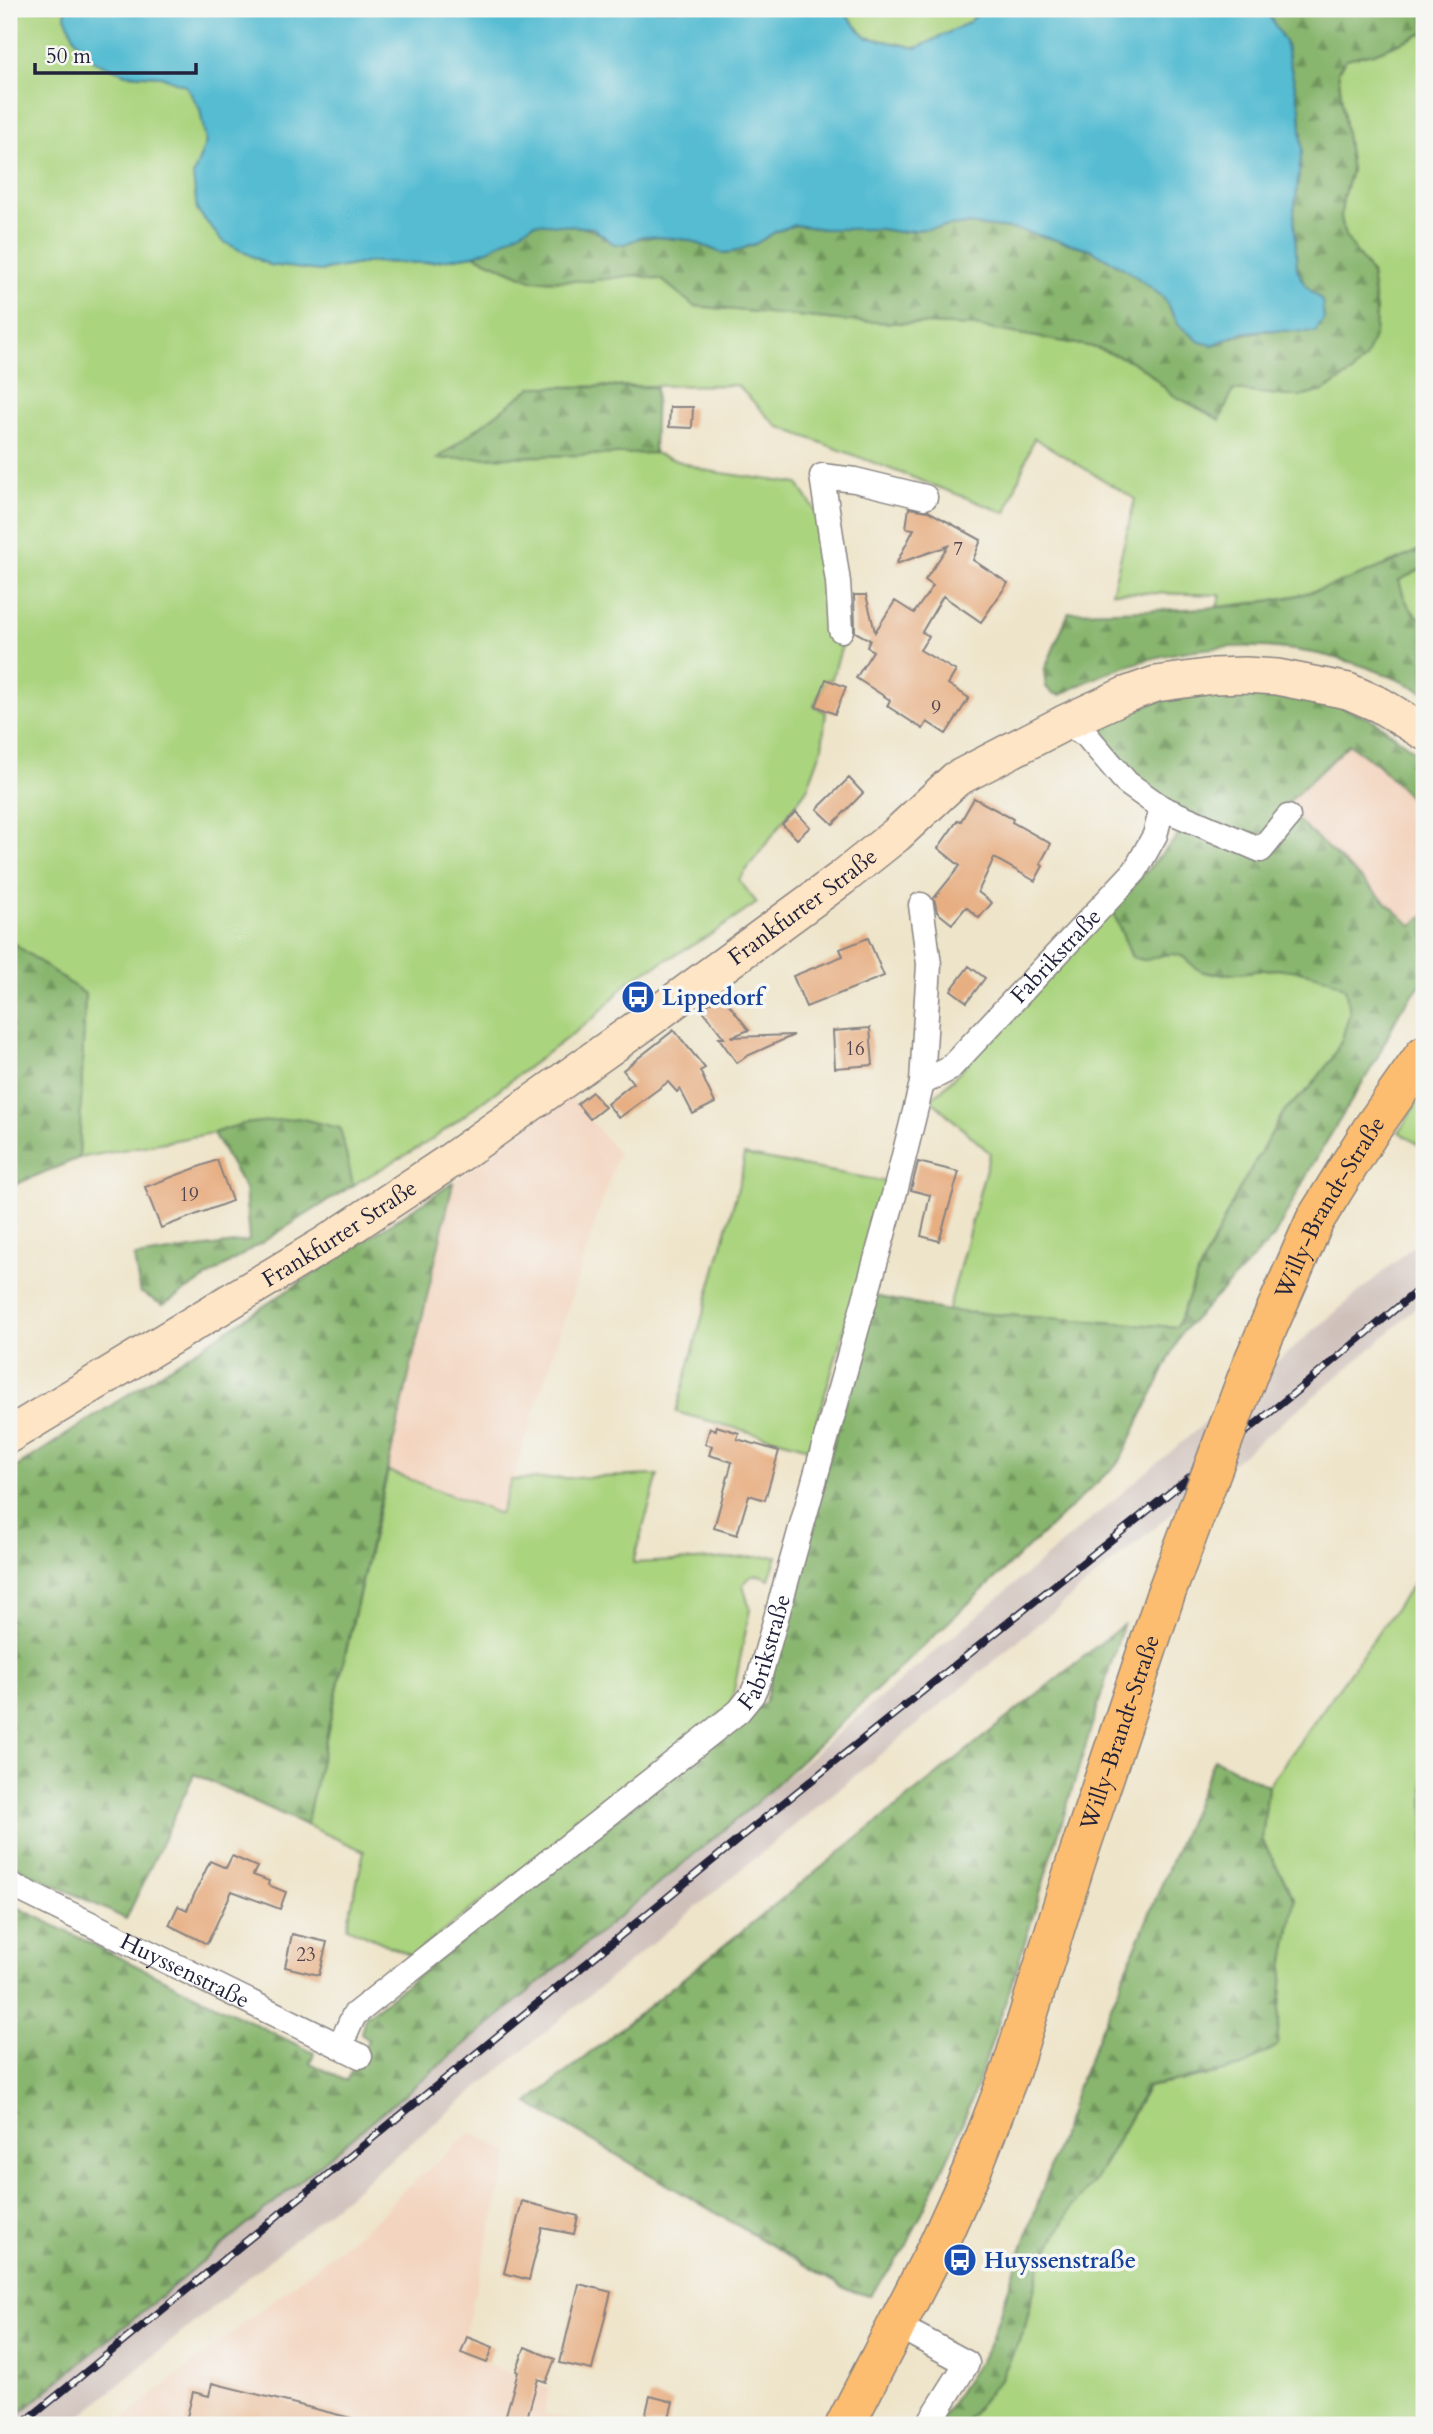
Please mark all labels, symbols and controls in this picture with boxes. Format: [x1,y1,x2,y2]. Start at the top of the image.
scale bar [35,32,196,76]
text: 50 m [46,42,91,71]
house number: 7 [953,536,963,562]
house number: 9 [931,695,941,721]
street label: Frankfurter Straße [722,841,884,973]
street label: Fabrikstraße [1003,902,1108,1010]
bus stop icon: Lippedorf [619,978,657,1016]
place label: Lippedorf [662,982,767,1013]
house number: 16 [845,1036,865,1062]
street label: Willy-Brandt-Straße [1267,1110,1392,1305]
street label: Frankfurter Straße [256,1172,423,1295]
house number: 19 [179,1182,199,1208]
street label: Fabrikstraße [731,1591,798,1717]
street label: Willy-Brandt-Straße [1072,1631,1167,1835]
street label: Huyssenstraße [115,1926,255,2016]
house number: 23 [296,1942,316,1968]
bus stop icon: Huyssenstraße [941,2241,979,2279]
place label: Huyssenstraße [984,2245,1136,2276]

